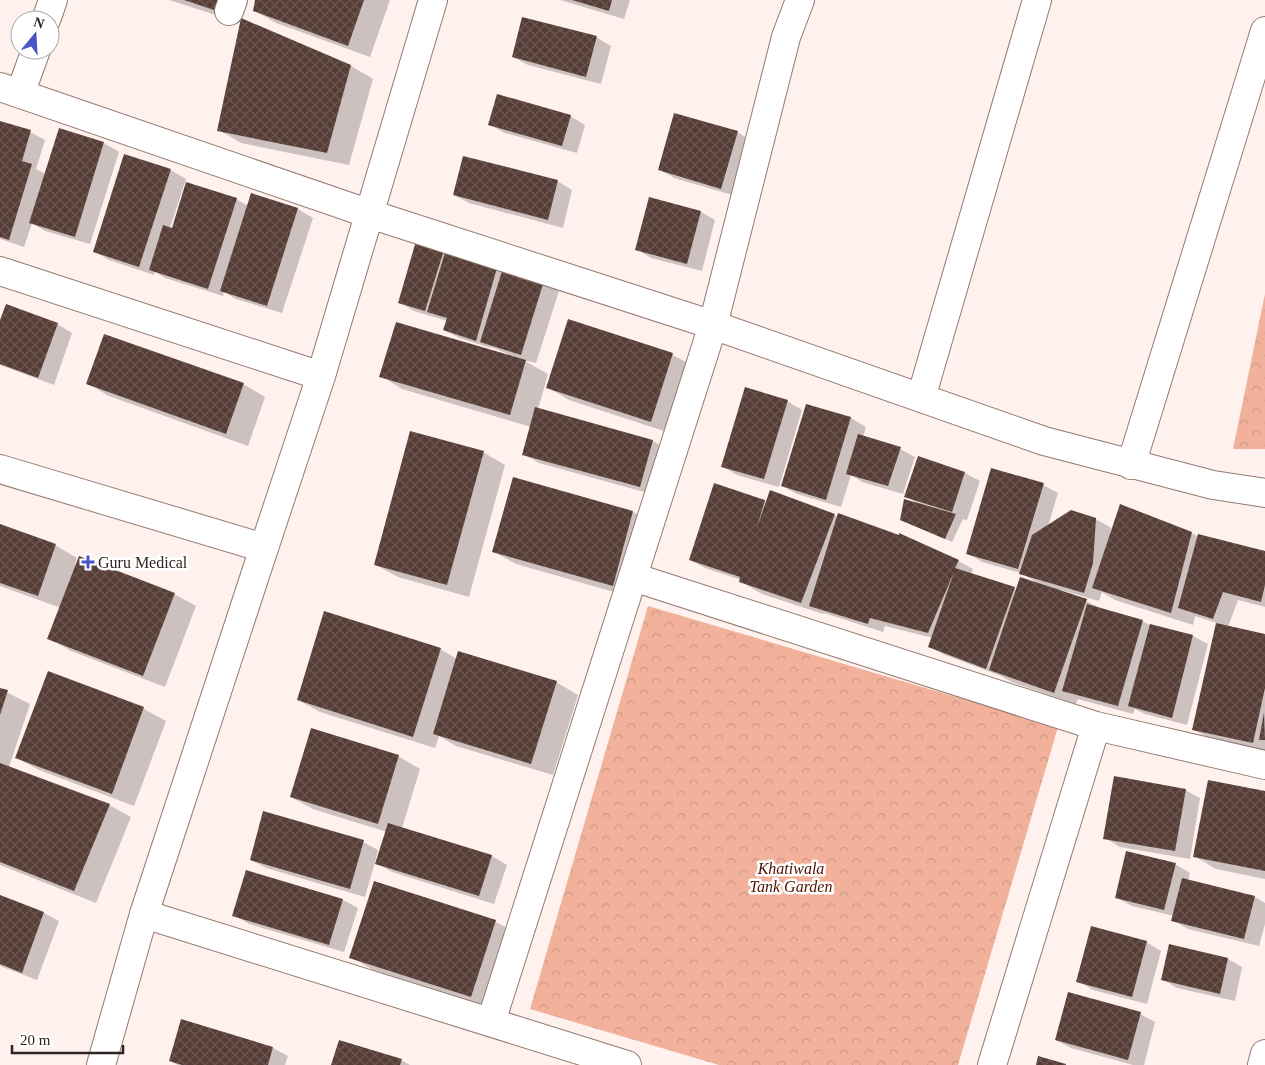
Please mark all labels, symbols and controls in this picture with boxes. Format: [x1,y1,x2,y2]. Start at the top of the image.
north arrow [10,10,60,60]
text: N [32,14,46,32]
place label: Guru Medical [98,554,188,571]
marker: Guru Medical [82,556,94,568]
park label: Khatiwala Tank Garden [750,860,832,895]
scale bar [12,1022,124,1054]
text: 20 m [20,1032,51,1048]

